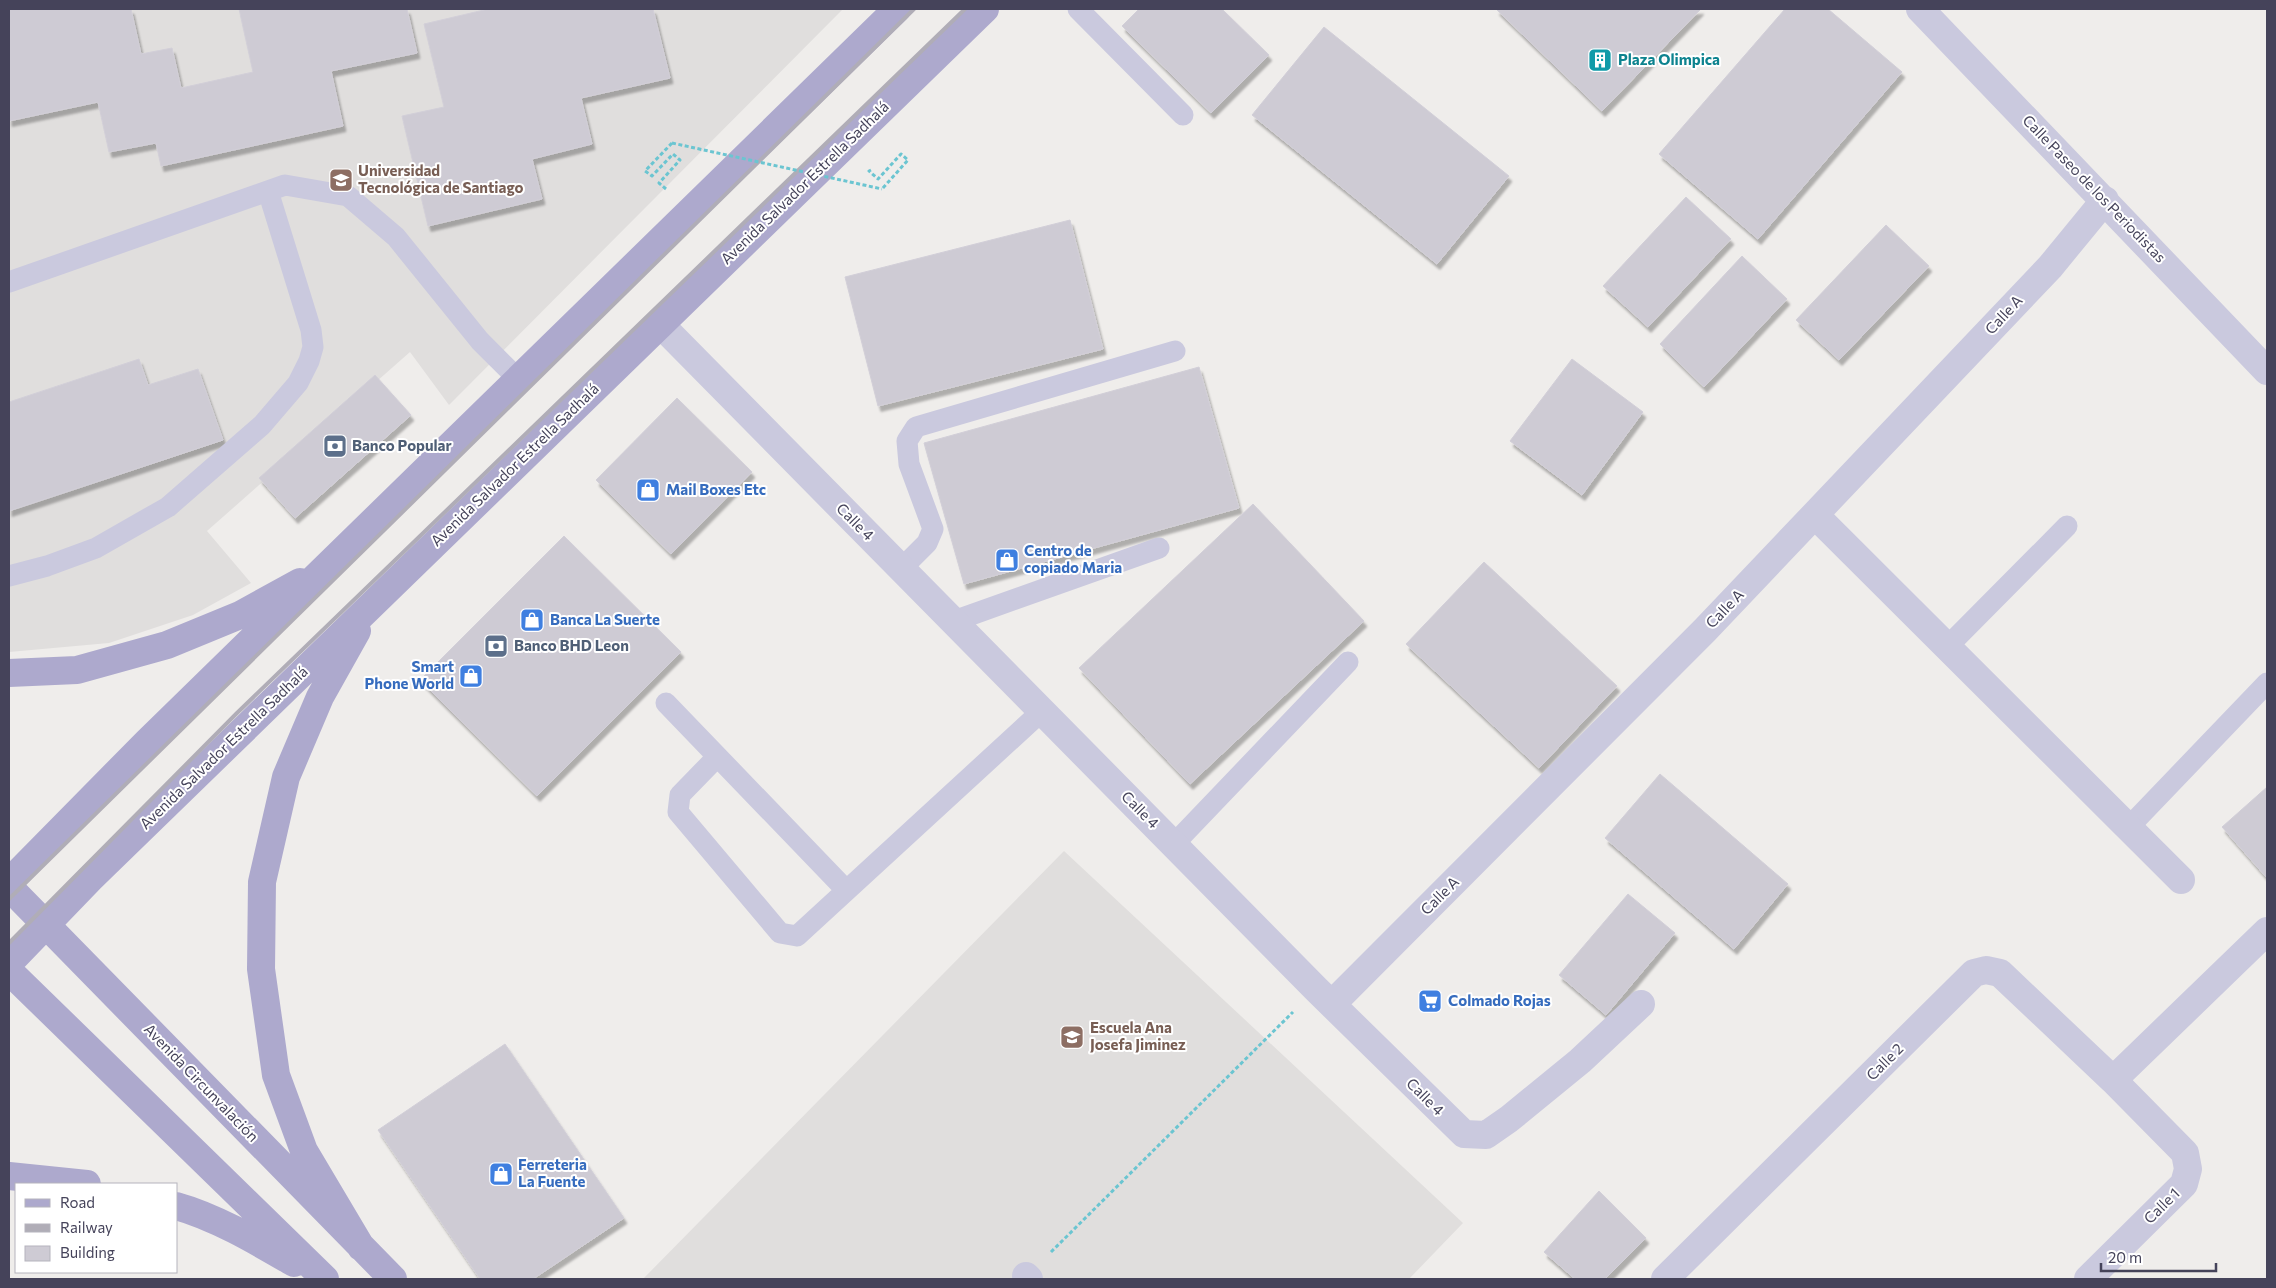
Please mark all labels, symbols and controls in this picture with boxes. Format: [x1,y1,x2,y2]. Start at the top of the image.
building icon: Plaza Olimpica [1587,47,1613,73]
place label: Plaza Olimpica [1618,50,1720,68]
street label: Avenida Salvador Estrella Sadhalá [717,97,892,267]
street label: Calle Paseo de los Periodistas [2019,111,2170,266]
place label: Universidad Tecnológica de Santiago [358,161,524,196]
school or university icon: Universidad Tecnológica de Santiago [328,167,354,193]
street label: Calle A [1981,291,2026,338]
street label: Avenida Salvador Estrella Sadhalá [427,379,602,549]
bank icon: Banco Popular [322,433,348,459]
place label: Banco Popular [352,436,452,454]
shop icon: Mail Boxes Etc [635,477,661,503]
place label: Mail Boxes Etc [666,480,766,498]
street label: Calle 4 [833,499,878,544]
place label: Centro de copiado Maria [1024,541,1122,576]
shop icon: Centro de copiado Maria [994,547,1020,573]
street label: Calle A [1702,585,1747,631]
shop icon: Banca La Suerte [519,607,545,633]
place label: Banca La Suerte [550,610,660,628]
bank icon: Banco BHD Leon [483,633,509,659]
place label: Banco BHD Leon [514,636,629,654]
place label: Smart Phone World [365,657,454,692]
street label: Avenida Salvador Estrella Sadhalá [136,662,311,832]
shop icon: Smart Phone World [458,663,484,689]
street label: Calle 4 [1118,787,1163,832]
street label: Calle A [1416,872,1462,918]
supermarket icon: Colmado Rojas [1417,988,1443,1014]
place label: Colmado Rojas [1448,991,1551,1009]
place label: Escuela Ana Josefa Jiminez [1090,1018,1186,1053]
street label: Avenida Circunvalación [141,1020,263,1145]
school or university icon: Escuela Ana Josefa Jiminez [1059,1024,1085,1050]
street label: Calle 2 [1862,1039,1907,1084]
street label: Calle 4 [1403,1074,1448,1119]
place label: Ferreteria La Fuente [518,1155,587,1190]
shop icon: Ferreteria La Fuente [488,1161,514,1187]
legend [15,1183,178,1273]
street label: Calle 1 [2140,1184,2183,1227]
text: Road [60,1193,95,1211]
text: Railway [60,1218,113,1236]
scale bar [2101,1240,2216,1272]
text: Building [60,1243,115,1261]
text: 20 m [2108,1248,2142,1266]

